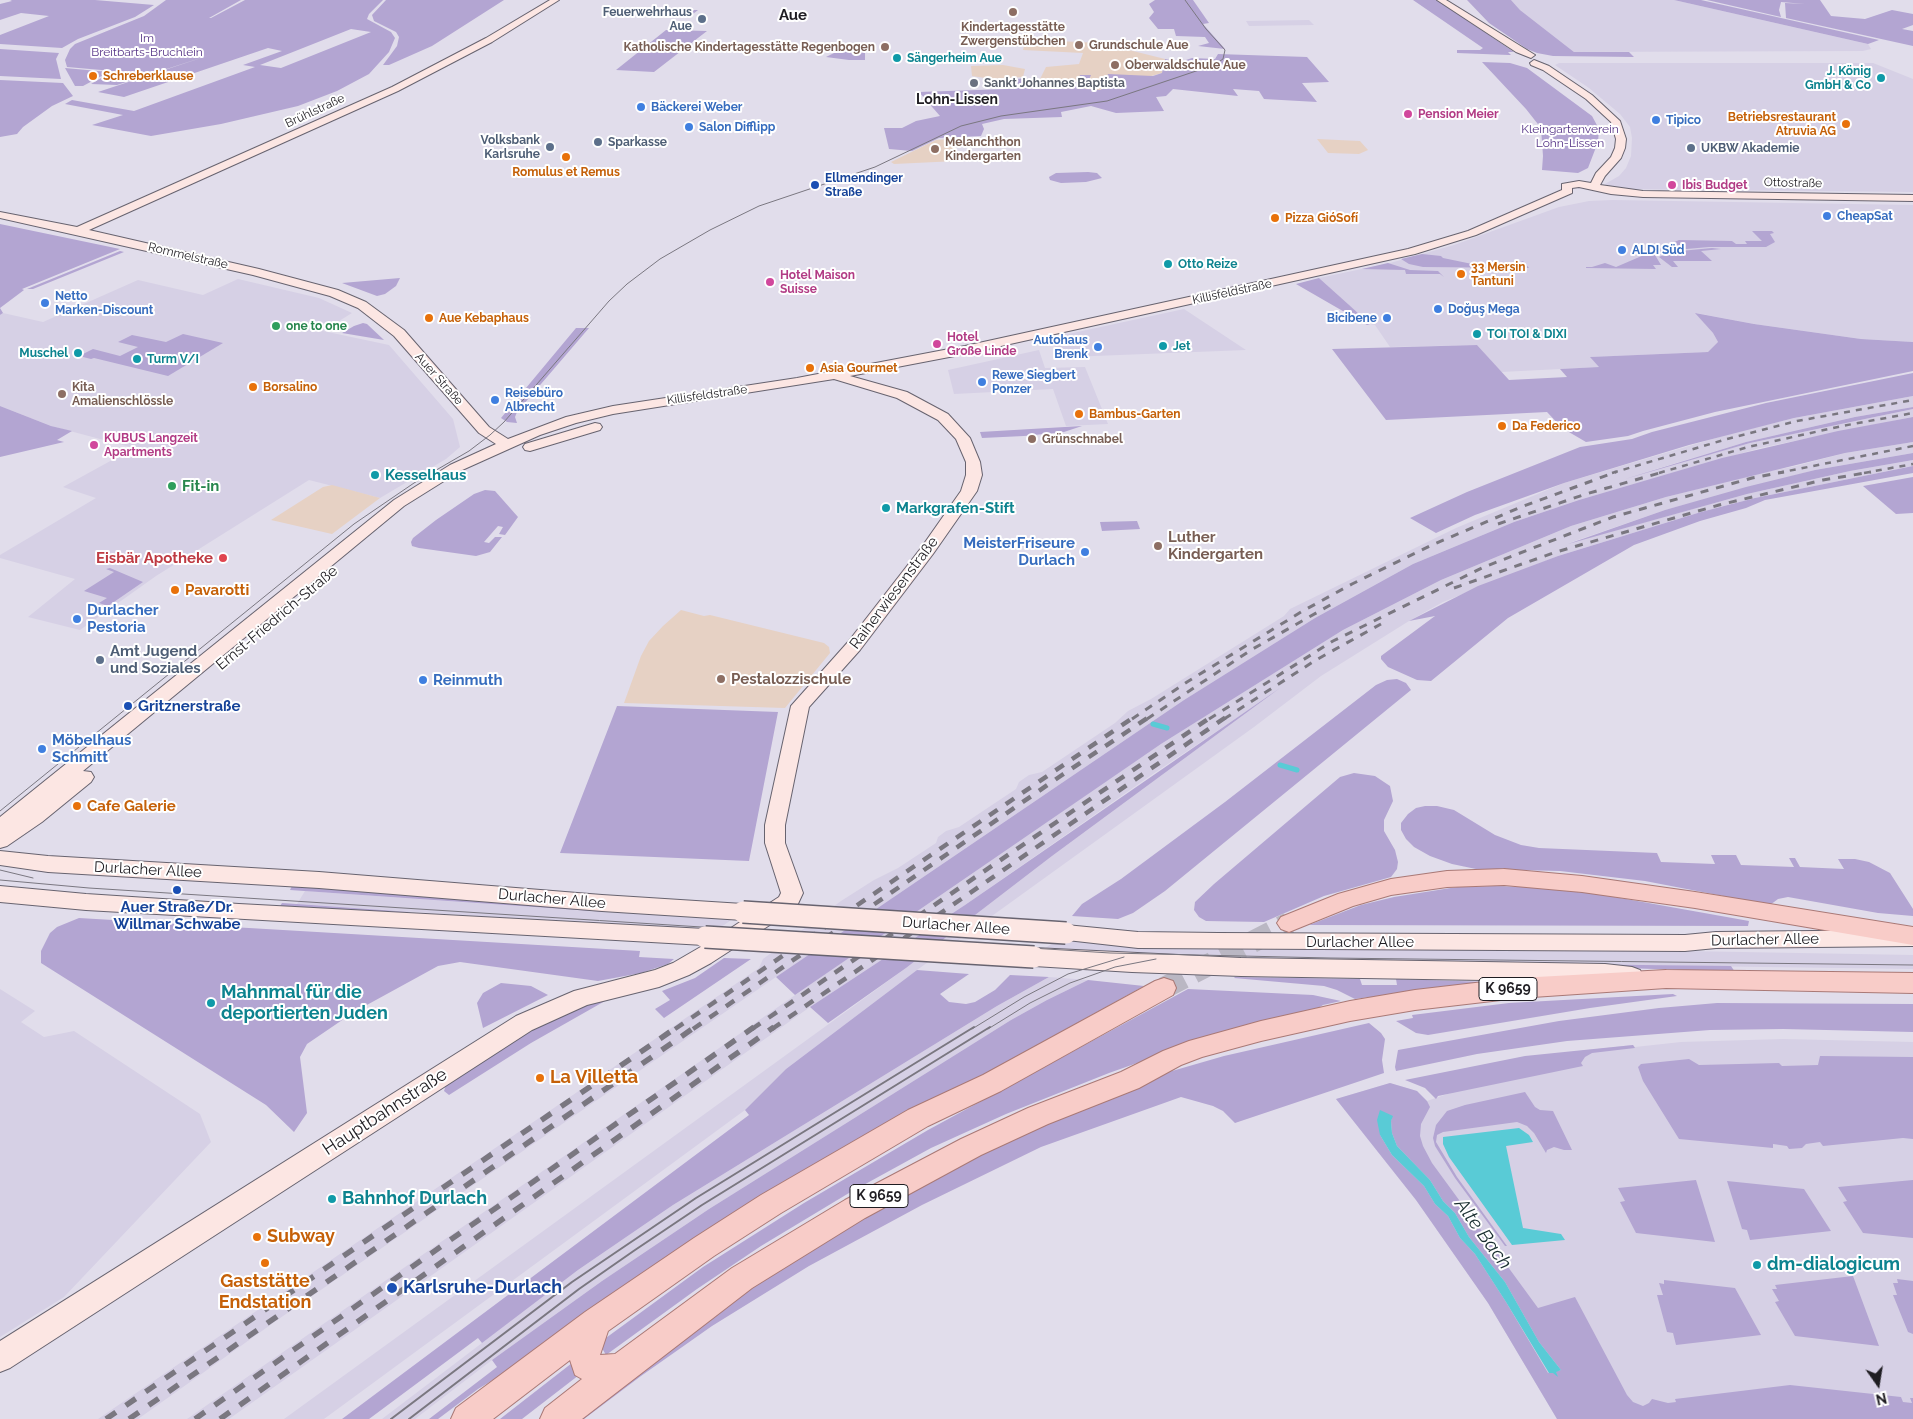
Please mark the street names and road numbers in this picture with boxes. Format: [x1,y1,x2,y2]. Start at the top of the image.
street label: Brühlstraße [283,91,347,131]
street label: Ottostraße [1764,175,1822,191]
street label: Rommelstraße [147,240,229,272]
street label: Killisfeldstraße [1191,277,1273,307]
street label: Auer Straße [412,350,466,408]
street label: Killisfeldstraße [666,382,748,408]
street label: Raiherwiesenstraße [846,533,942,653]
street label: Ernst-Friedrich-Straße [213,562,341,674]
street label: Durlacher Allee [94,858,202,882]
street label: Durlacher Allee [497,885,607,913]
street label: Durlacher Allee [902,913,1010,939]
street label: Durlacher Allee [1711,930,1819,950]
street label: Durlacher Allee [1306,933,1414,951]
road number: K 9659 [1479,978,1537,1001]
street label: Hauptbahnstraße [319,1064,451,1160]
road number: K 9659 [850,1184,908,1208]

